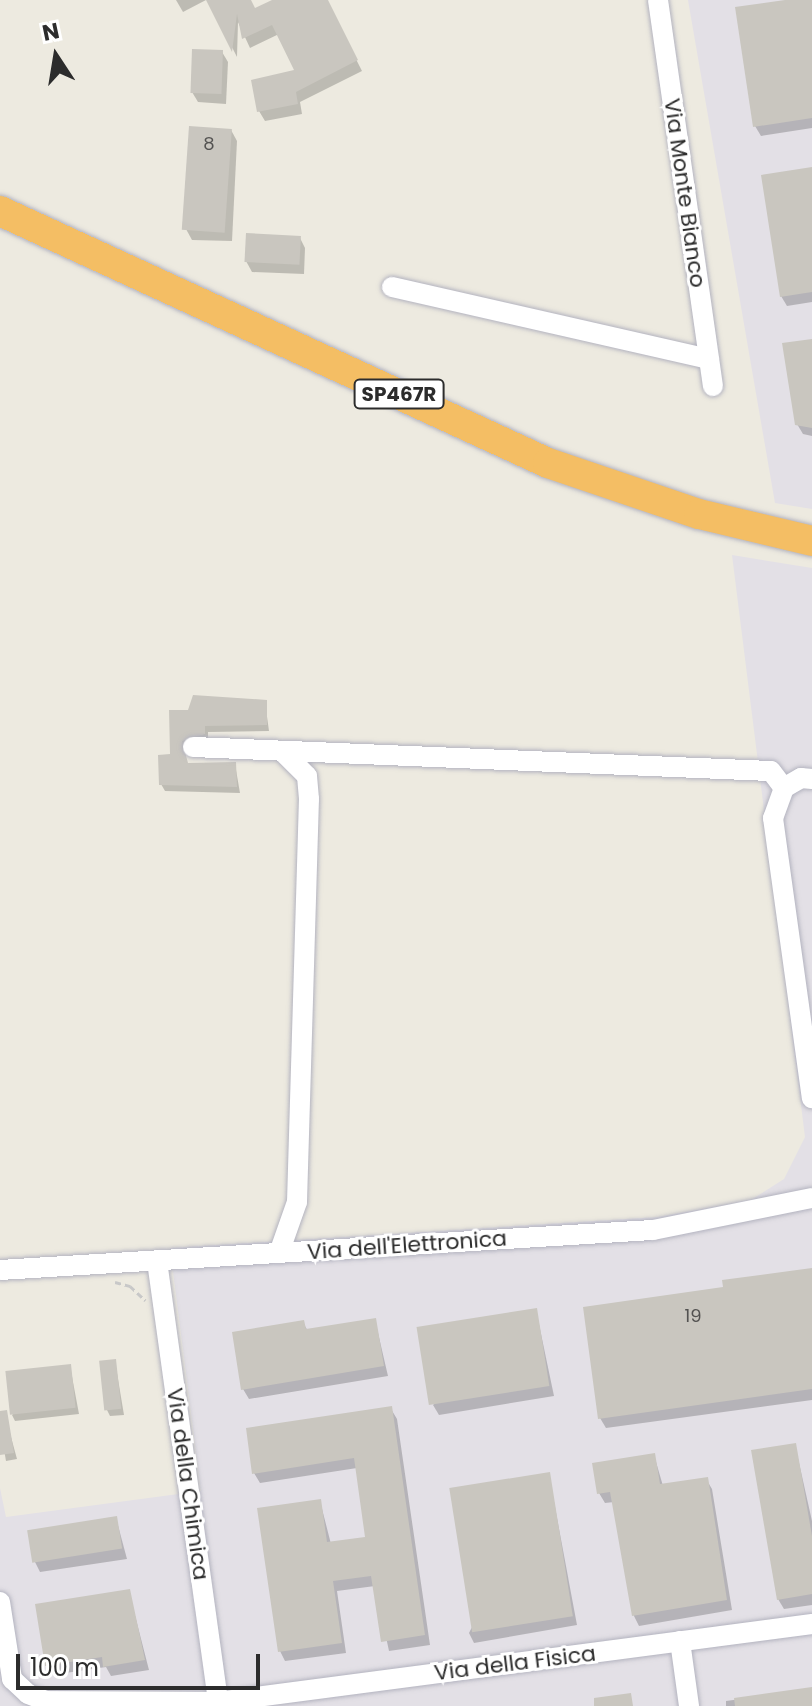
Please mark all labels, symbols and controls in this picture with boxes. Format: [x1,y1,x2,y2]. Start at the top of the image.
text: N [40,15,62,49]
north arrow [16,16,96,96]
street label: Via Monte Bianco [659,97,711,289]
house number: 8 [203,133,215,155]
road number: SP467R [353,378,445,410]
street label: Via dell'Elettronica [306,1225,508,1265]
house number: 19 [684,1305,702,1327]
street label: Via della Chimica [161,1386,215,1582]
scale bar [20,1638,264,1688]
street label: Via della Fisica [433,1640,597,1686]
text: 100 m [30,1651,99,1684]

